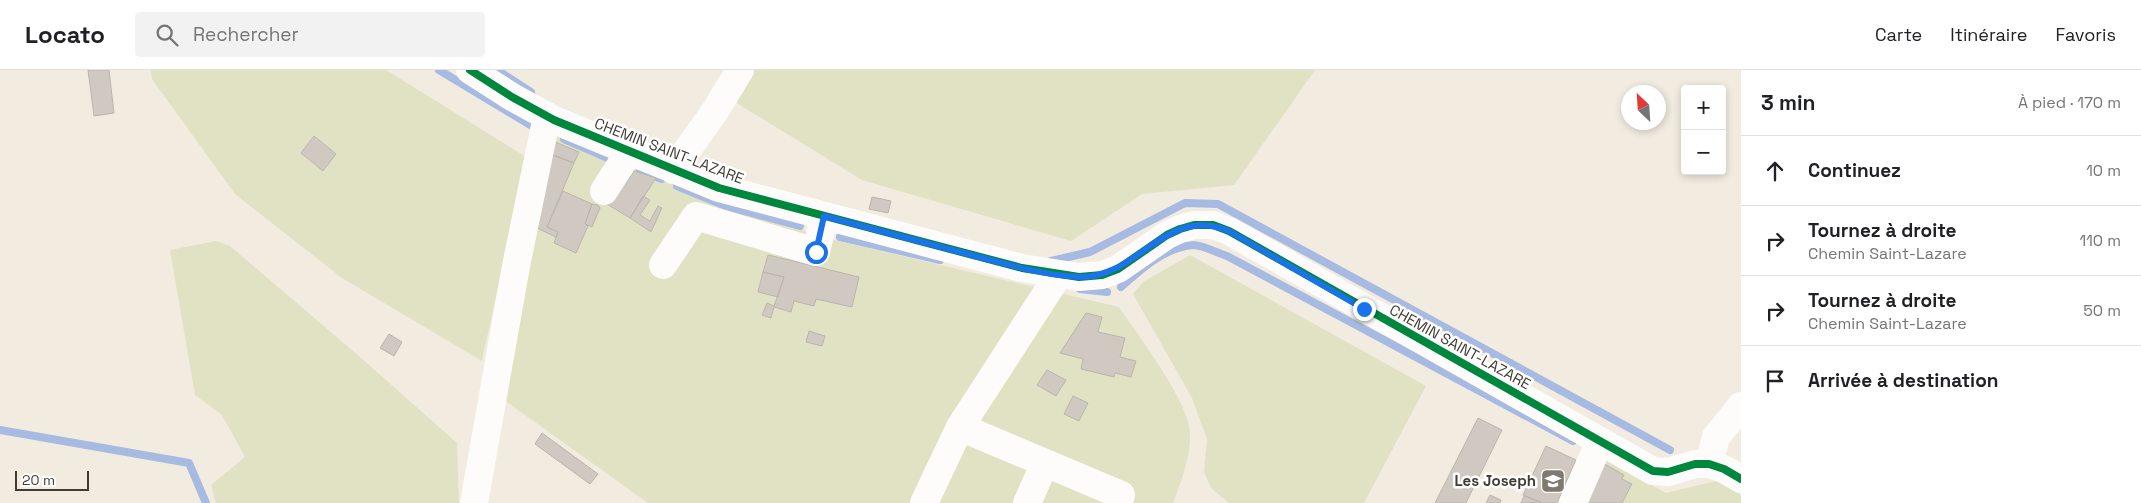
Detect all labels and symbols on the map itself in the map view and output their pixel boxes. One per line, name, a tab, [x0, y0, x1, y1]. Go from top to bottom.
north arrow	[1621, 85, 1666, 130]
street label: CHEMIN SAINT-LAZARE	[592, 113, 747, 188]
route start	[805, 241, 828, 264]
route end	[1353, 298, 1376, 321]
street label: CHEMIN SAINT-LAZARE	[1386, 300, 1534, 393]
scale bar	[15, 468, 89, 491]
school or university icon: Les Joseph	[1540, 468, 1566, 494]
place label: Les Joseph	[1454, 471, 1536, 490]

